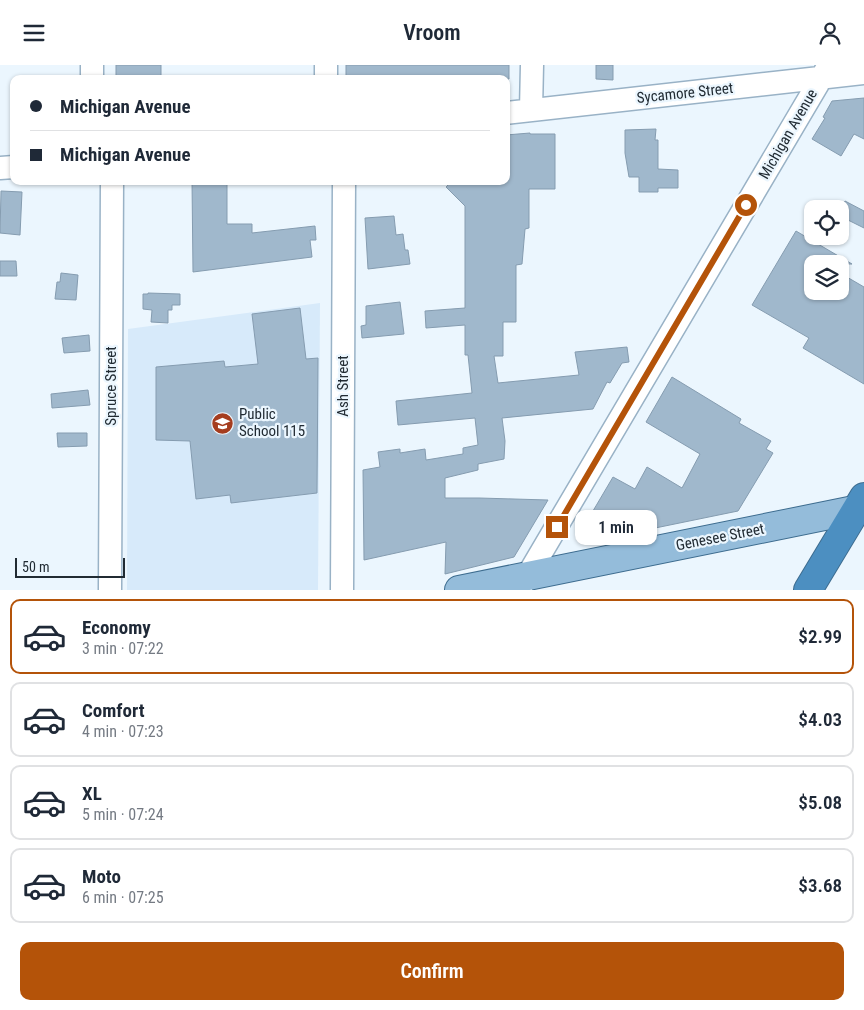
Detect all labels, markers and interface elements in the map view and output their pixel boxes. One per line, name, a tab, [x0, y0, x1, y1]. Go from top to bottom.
icon: menu	[20, 19, 48, 47]
icon: person	[816, 19, 844, 47]
text: Vroom	[403, 20, 461, 45]
street label: Sycamore Street	[636, 79, 734, 107]
street label: Michigan Avenue	[755, 86, 821, 182]
text: Michigan Avenue	[60, 95, 191, 118]
text: Michigan Avenue	[60, 143, 191, 166]
route start	[735, 194, 757, 216]
map controls	[804, 200, 849, 300]
button: locate	[804, 200, 849, 245]
button: layers	[804, 255, 849, 300]
street label: Spruce Street	[102, 346, 120, 426]
street label: Ash Street	[334, 355, 352, 417]
place label: Public School 115	[239, 405, 305, 440]
school or university icon: Public School 115	[211, 411, 235, 435]
callout: 1 min	[574, 509, 657, 545]
route end	[546, 516, 568, 538]
text: 1 min	[598, 518, 634, 537]
street label: Genesee Street	[674, 520, 766, 554]
scale bar	[15, 555, 125, 578]
text: 50 m	[22, 559, 50, 575]
icon: car	[22, 614, 67, 659]
text: Economy	[82, 616, 151, 639]
text: $2.99	[798, 625, 842, 648]
text: 3 min · 07:22	[82, 639, 164, 658]
icon: car	[22, 697, 67, 742]
text: Comfort	[82, 699, 145, 722]
text: $4.03	[798, 708, 842, 731]
text: 4 min · 07:23	[82, 722, 164, 741]
icon: car	[22, 780, 67, 825]
text: XL	[82, 782, 102, 805]
text: $5.08	[798, 791, 842, 814]
text: 5 min · 07:24	[82, 805, 164, 824]
icon: car	[22, 863, 67, 908]
text: Moto	[82, 865, 121, 888]
text: $3.68	[798, 874, 842, 897]
text: 6 min · 07:25	[82, 888, 164, 907]
button: Confirm	[20, 942, 844, 1000]

